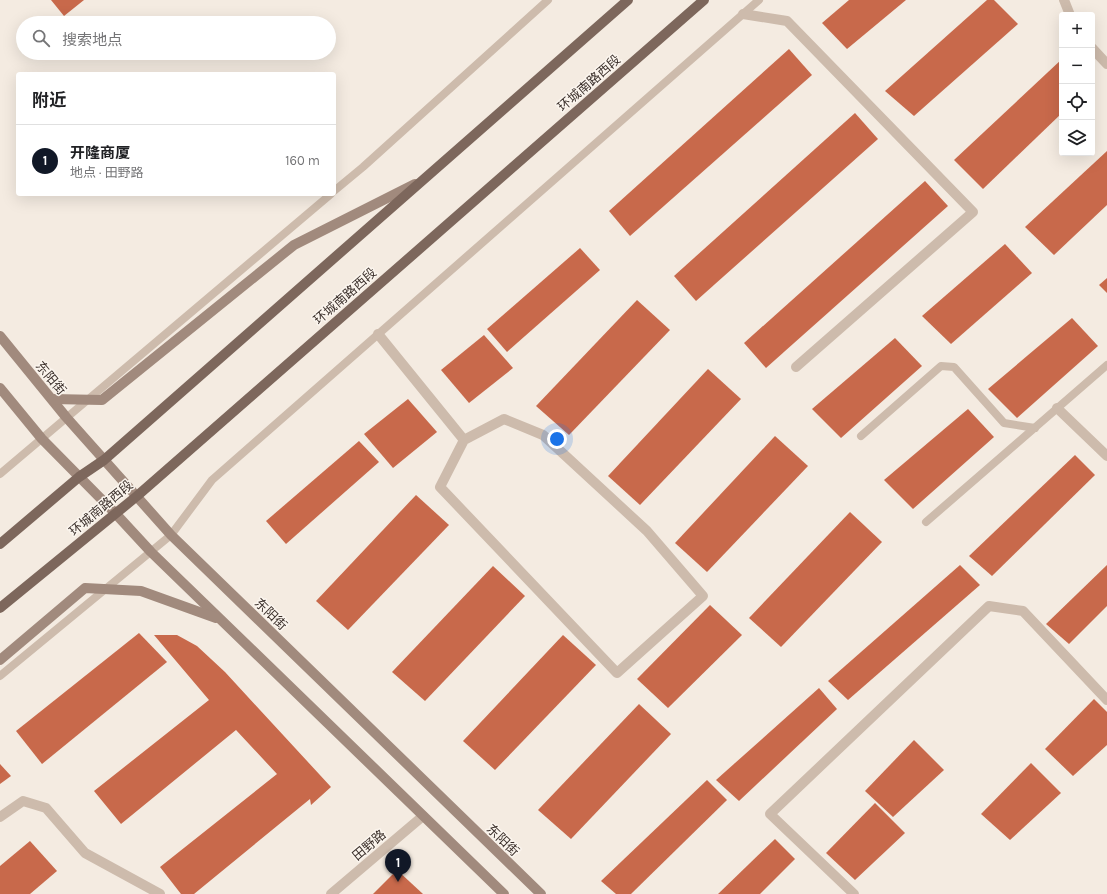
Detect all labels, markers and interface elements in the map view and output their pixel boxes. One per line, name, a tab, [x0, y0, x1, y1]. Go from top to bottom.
map controls	[1059, 12, 1095, 156]
button: +	[1059, 12, 1095, 48]
search box	[16, 16, 336, 60]
icon: search	[30, 27, 52, 49]
text: 搜索地点	[62, 31, 122, 49]
button: −	[1059, 48, 1095, 84]
street label: 环城南路西段	[555, 52, 623, 114]
button: locate	[1059, 84, 1095, 120]
text: 附近	[32, 90, 66, 110]
button: layers	[1059, 120, 1095, 156]
text: 开隆商厦	[70, 144, 130, 162]
text: 1	[43, 153, 47, 168]
text: 160 m	[285, 153, 320, 168]
text: 地点 · 田野路	[70, 165, 144, 180]
street label: 环城南路西段	[311, 265, 379, 327]
street label: 东阳街	[33, 358, 69, 398]
your location	[547, 429, 567, 449]
street label: 环城南路西段	[66, 477, 136, 539]
street label: 东阳街	[252, 595, 290, 633]
street label: 东阳街	[484, 821, 522, 859]
street label: 田野路	[349, 827, 389, 863]
pin: 1	[385, 849, 411, 882]

